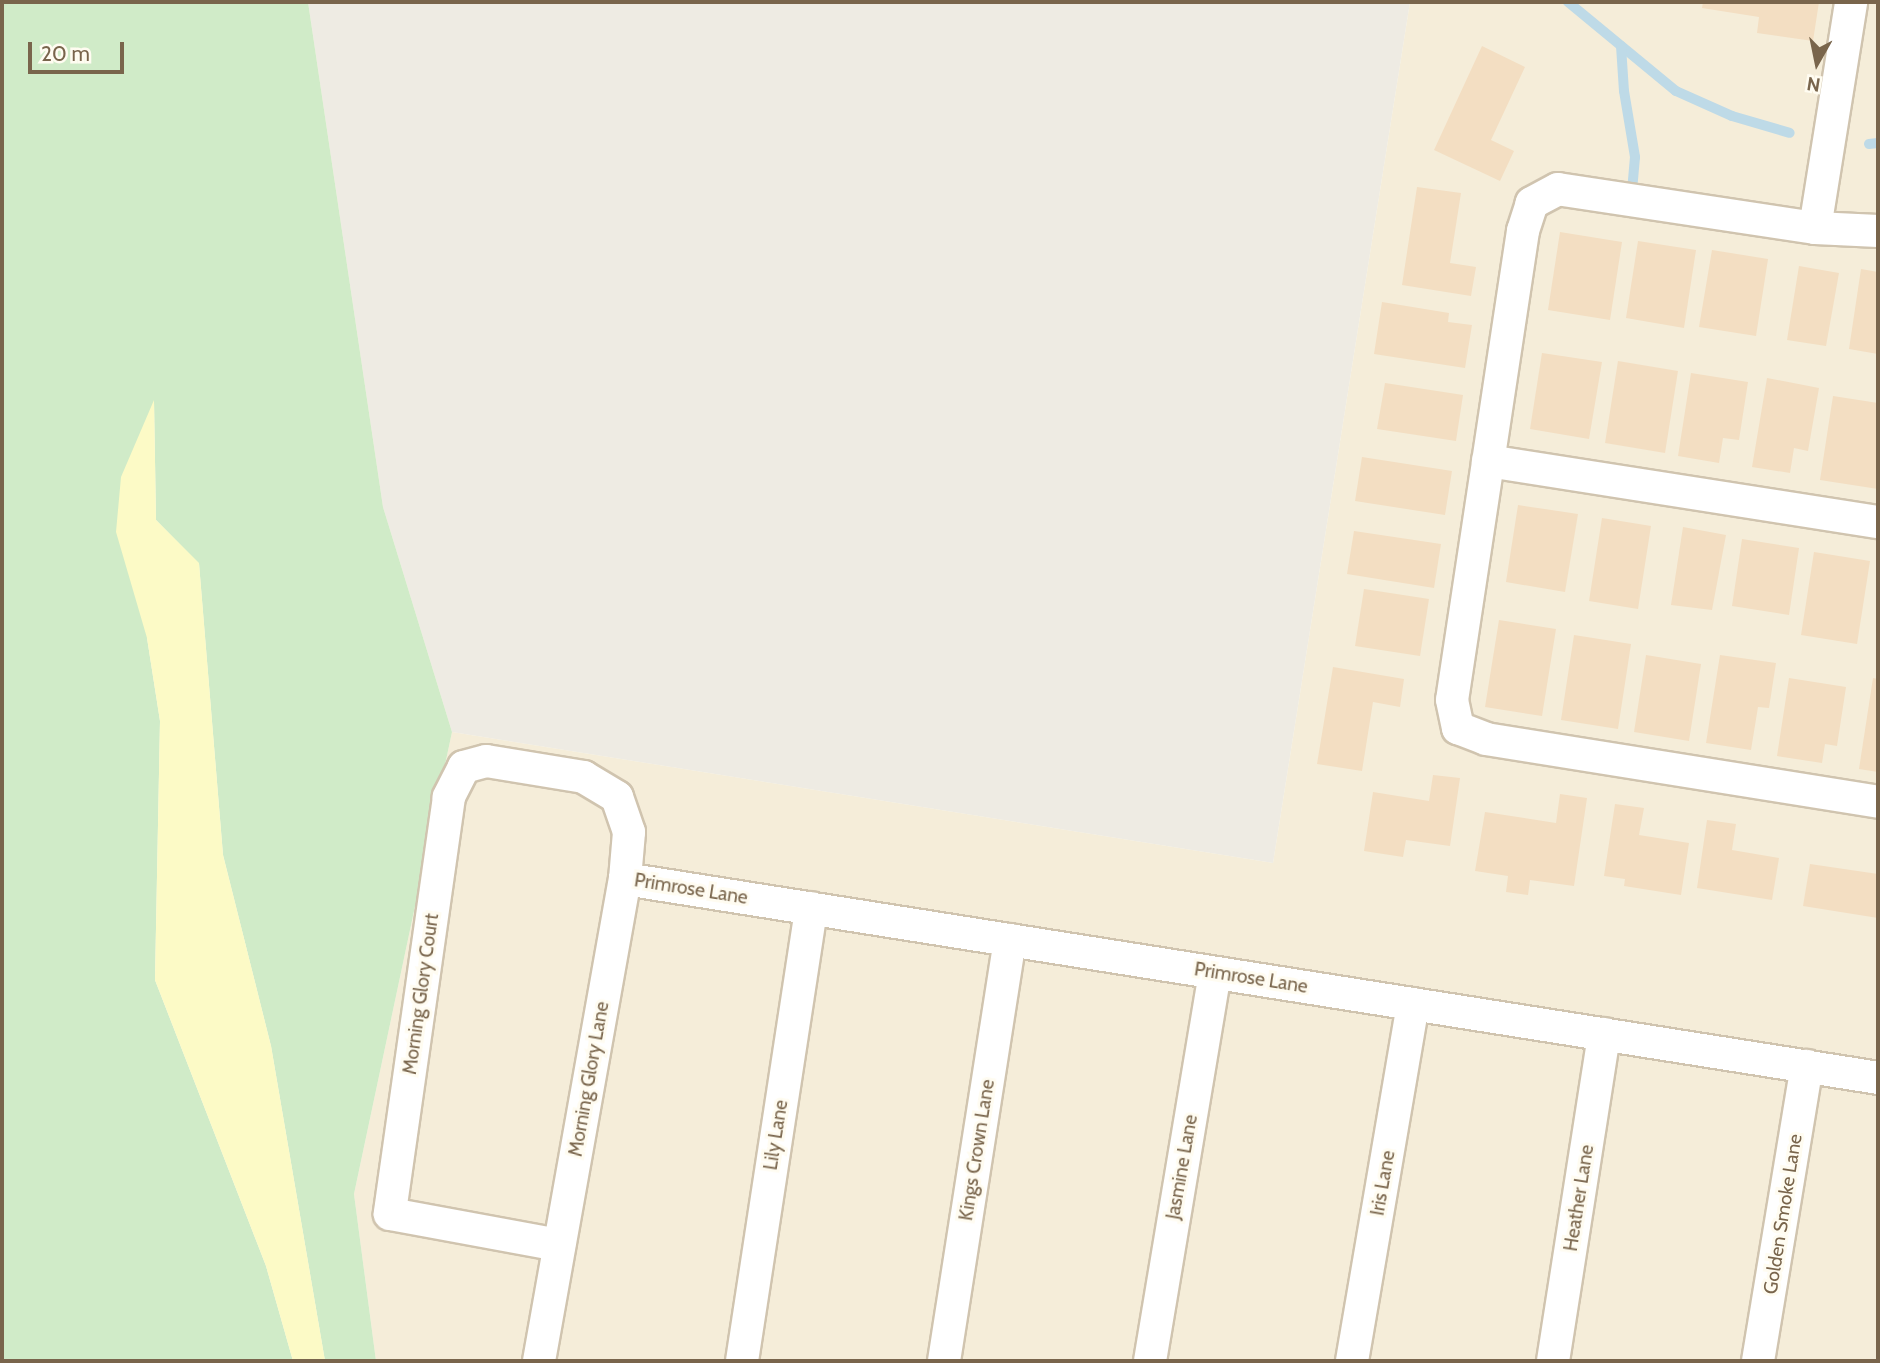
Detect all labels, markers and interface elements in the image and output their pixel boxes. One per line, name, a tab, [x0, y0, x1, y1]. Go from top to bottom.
scale bar	[32, 28, 128, 72]
north arrow	[1782, 28, 1852, 98]
text: 20 m	[41, 41, 90, 66]
text: N	[1805, 72, 1822, 97]
street label: Primrose Lane	[633, 869, 749, 909]
street label: Morning Glory Court	[398, 912, 444, 1076]
street label: Primrose Lane	[1193, 958, 1309, 998]
street label: Morning Glory Lane	[564, 1000, 614, 1158]
street label: Kings Crown Lane	[955, 1078, 999, 1222]
street label: Lily Lane	[759, 1098, 793, 1172]
street label: Jasmine Lane	[1162, 1113, 1202, 1221]
street label: Golden Smoke Lane	[1759, 1132, 1807, 1296]
street label: Heather Lane	[1559, 1143, 1599, 1253]
street label: Iris Lane	[1366, 1149, 1400, 1217]

